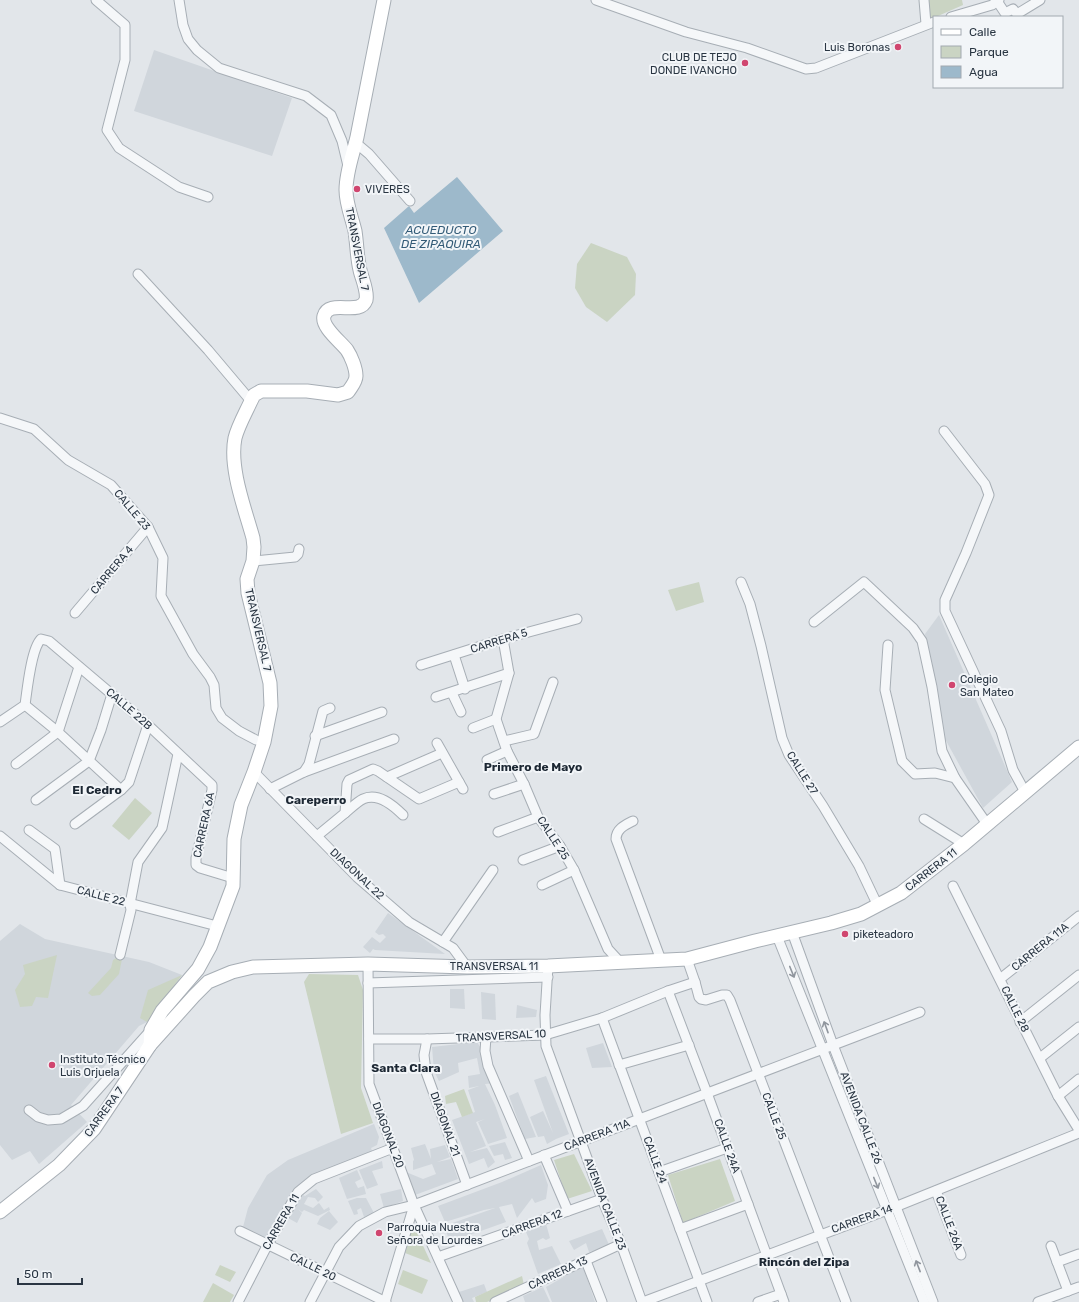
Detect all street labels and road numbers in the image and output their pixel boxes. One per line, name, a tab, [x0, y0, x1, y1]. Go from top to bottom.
street label: TRANSVERSAL 7	[343, 206, 372, 292]
street label: CALLE 23	[111, 487, 153, 533]
street label: CARRERA 4	[88, 543, 136, 597]
street label: TRANSVERSAL 7	[242, 587, 274, 673]
street label: CARRERA 5	[469, 626, 530, 656]
street label: CALLE 22B	[103, 686, 155, 732]
street label: CALLE 27	[784, 749, 821, 797]
street label: CARRERA 6A	[191, 790, 217, 859]
street label: CALLE 25	[534, 814, 572, 863]
street label: DIAGONAL 22	[327, 846, 387, 902]
street label: CARRERA 11	[903, 846, 959, 894]
street label: CALLE 22	[76, 883, 126, 909]
street label: CARRERA 11A	[1009, 920, 1072, 974]
street label: TRANSVERSAL 11	[450, 960, 538, 973]
street label: CALLE 28	[998, 984, 1032, 1034]
street label: TRANSVERSAL 10	[455, 1027, 547, 1045]
street label: AVENIDA CALLE 26	[837, 1070, 885, 1166]
street label: CARRERA 7	[82, 1084, 127, 1139]
street label: DIAGONAL 21	[427, 1090, 463, 1158]
street label: CALLE 25	[759, 1091, 789, 1142]
street label: DIAGONAL 20	[369, 1100, 407, 1170]
street label: CARRERA 11A	[562, 1116, 632, 1154]
street label: CALLE 24A	[711, 1117, 743, 1176]
street label: CALLE 24	[640, 1134, 670, 1186]
street label: AVENIDA CALLE 23	[581, 1156, 629, 1252]
street label: CARRERA 11	[260, 1192, 302, 1252]
street label: CALLE 26A	[933, 1194, 965, 1252]
street label: CARRERA 14	[830, 1202, 895, 1236]
street label: CARRERA 12	[500, 1207, 564, 1241]
street label: CALLE 20	[288, 1250, 338, 1284]
street label: CARRERA 13	[526, 1253, 590, 1292]

